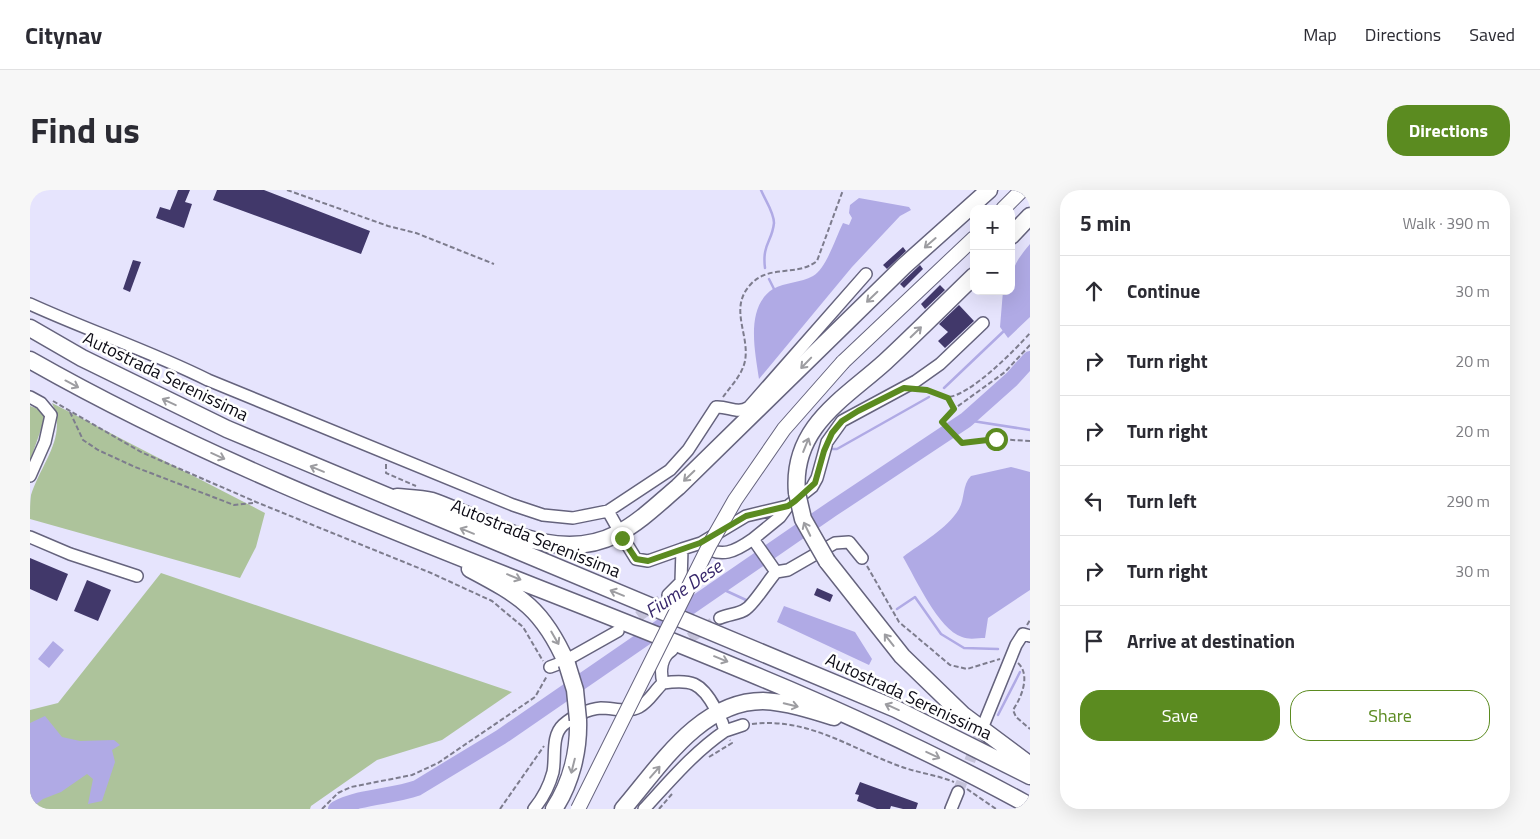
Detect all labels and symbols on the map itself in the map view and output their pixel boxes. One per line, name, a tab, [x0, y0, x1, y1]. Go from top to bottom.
one-way arrow	[924, 237, 937, 249]
one-way arrow	[866, 291, 879, 303]
street label: Autostrada Serenissima	[79, 324, 253, 428]
one-way arrow	[909, 326, 922, 338]
one-way arrow	[800, 356, 812, 369]
one-way arrow	[65, 379, 80, 389]
one-way arrow	[162, 397, 177, 407]
route start	[985, 428, 1008, 451]
one-way arrow	[802, 438, 811, 453]
one-way arrow	[210, 451, 225, 461]
one-way arrow	[310, 463, 325, 473]
one-way arrow	[683, 470, 695, 482]
street label: Autostrada Serenissima	[447, 492, 625, 584]
one-way arrow	[802, 522, 811, 537]
one-way arrow	[460, 526, 475, 535]
route end	[611, 527, 634, 550]
water label: Fiume Dese	[639, 551, 728, 624]
one-way arrow	[506, 573, 521, 582]
one-way arrow	[610, 588, 625, 598]
one-way arrow	[550, 630, 560, 645]
one-way arrow	[884, 634, 895, 647]
street label: Autostrada Serenissima	[821, 646, 997, 746]
one-way arrow	[713, 655, 728, 665]
one-way arrow	[783, 701, 799, 711]
one-way arrow	[885, 702, 900, 712]
one-way arrow	[925, 751, 940, 761]
one-way arrow	[567, 758, 577, 774]
one-way arrow	[649, 765, 661, 778]

